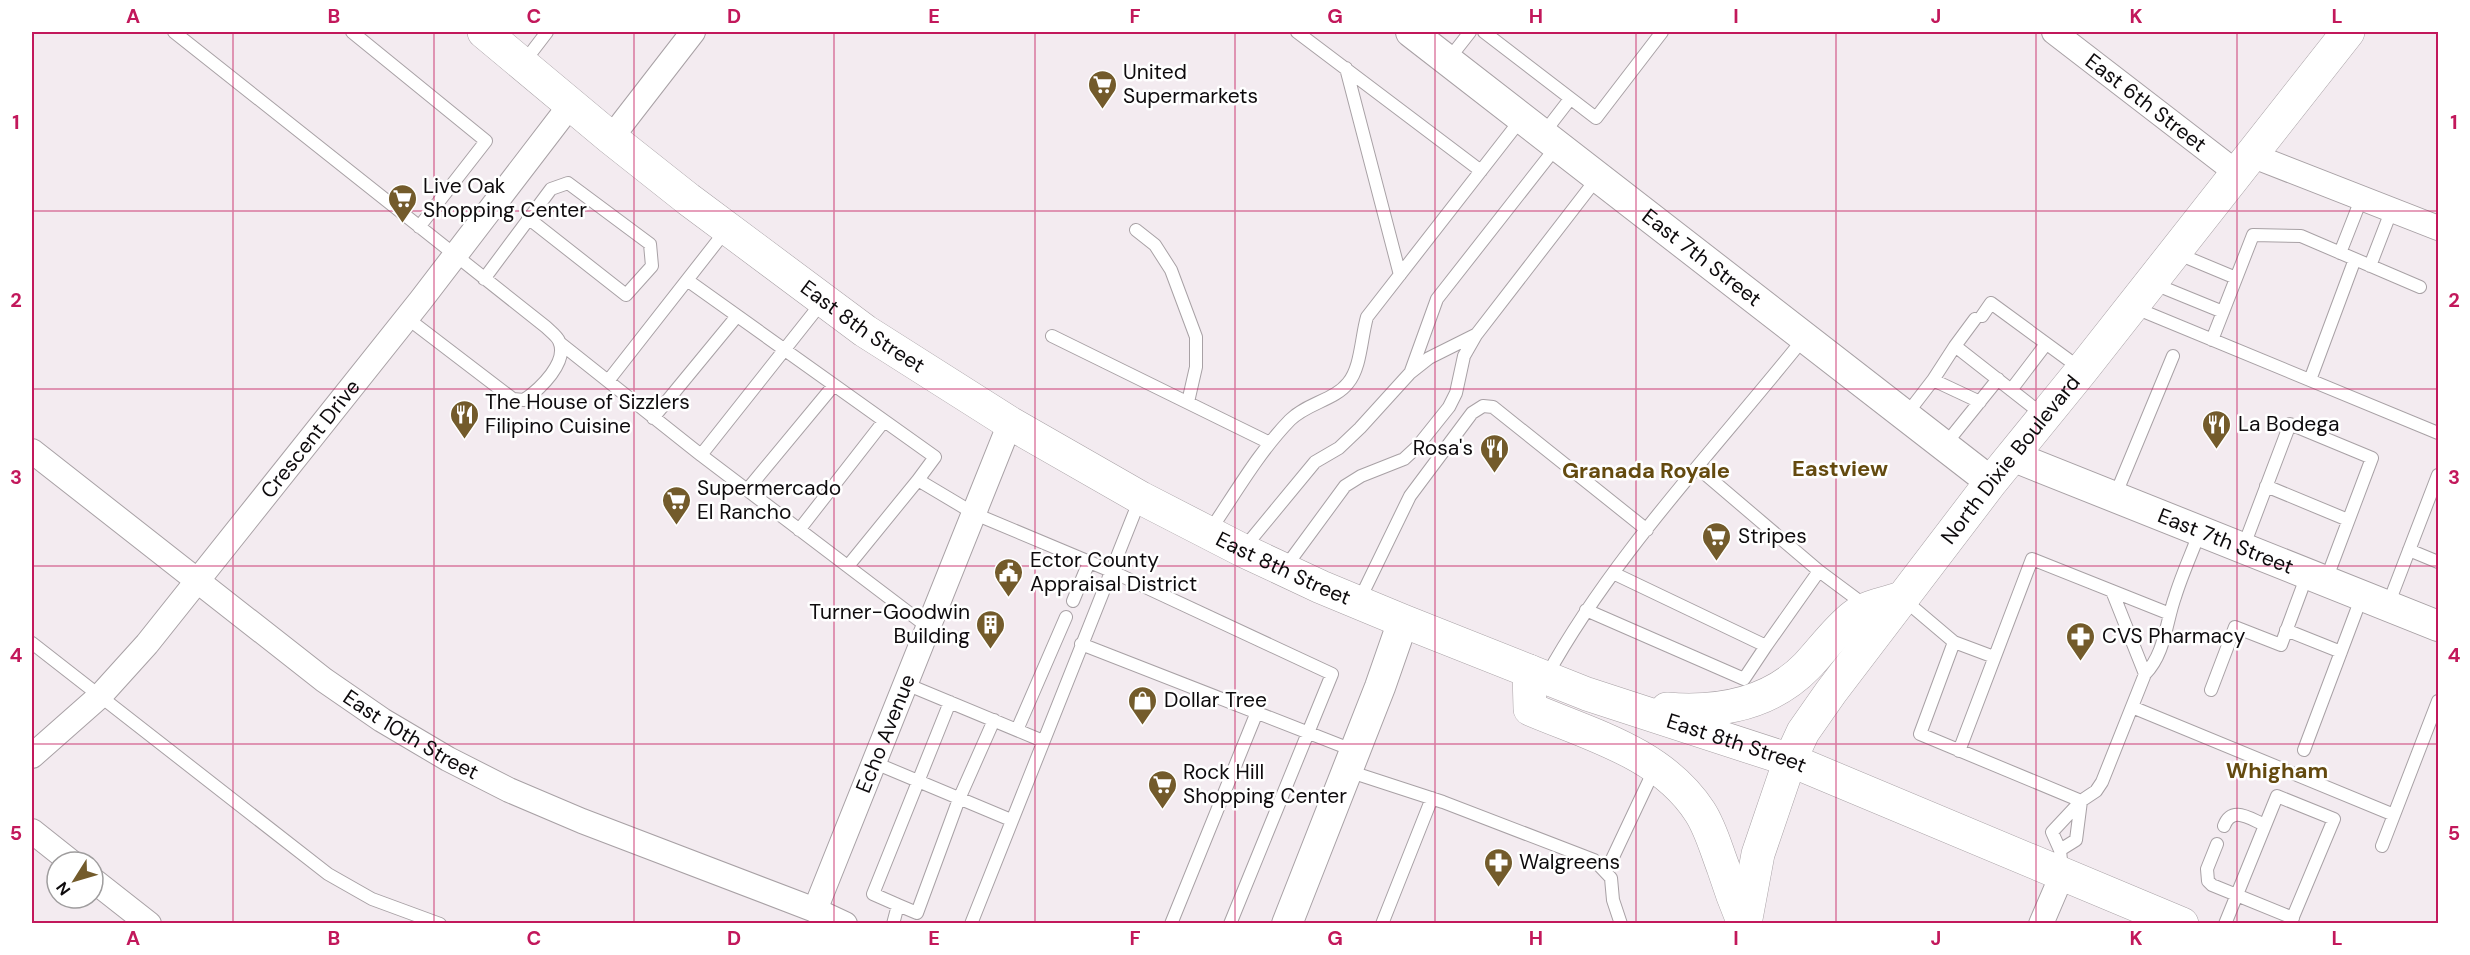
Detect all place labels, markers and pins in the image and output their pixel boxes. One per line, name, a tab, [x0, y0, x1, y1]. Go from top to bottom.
place label: United Supermarkets	[1123, 58, 1258, 110]
supermarket icon: United Supermarkets	[1086, 68, 1118, 110]
place label: Live Oak Shopping Center	[423, 172, 587, 224]
supermarket icon: Live Oak Shopping Center	[386, 182, 418, 224]
place label: The House of Sizzlers Filipino Cuisine	[485, 388, 690, 440]
restaurant icon: The House of Sizzlers Filipino Cuisine	[448, 398, 480, 440]
restaurant icon: La Bodega	[2201, 408, 2233, 450]
place label: La Bodega	[2238, 410, 2339, 438]
restaurant icon: Rosa's	[1478, 432, 1510, 474]
place label: Rosa's	[1413, 434, 1473, 462]
place label: Supermercado El Rancho	[697, 474, 841, 526]
supermarket icon: Supermercado El Rancho	[660, 484, 692, 526]
supermarket icon: Stripes	[1701, 520, 1733, 562]
place label: Stripes	[1738, 522, 1807, 550]
place label: Ector County Appraisal District	[1030, 546, 1197, 598]
public building icon: Ector County Appraisal District	[993, 556, 1025, 598]
place label: Turner-Goodwin Building	[809, 598, 970, 650]
building icon: Turner-Goodwin Building	[975, 608, 1007, 650]
pharmacy icon: CVS Pharmacy	[2065, 620, 2097, 662]
place label: CVS Pharmacy	[2102, 622, 2246, 650]
shop icon: Dollar Tree	[1127, 684, 1159, 726]
place label: Dollar Tree	[1164, 686, 1267, 714]
place label: Rock Hill Shopping Center	[1183, 758, 1347, 810]
supermarket icon: Rock Hill Shopping Center	[1146, 768, 1178, 810]
pharmacy icon: Walgreens	[1482, 846, 1514, 888]
place label: Walgreens	[1519, 848, 1620, 876]

